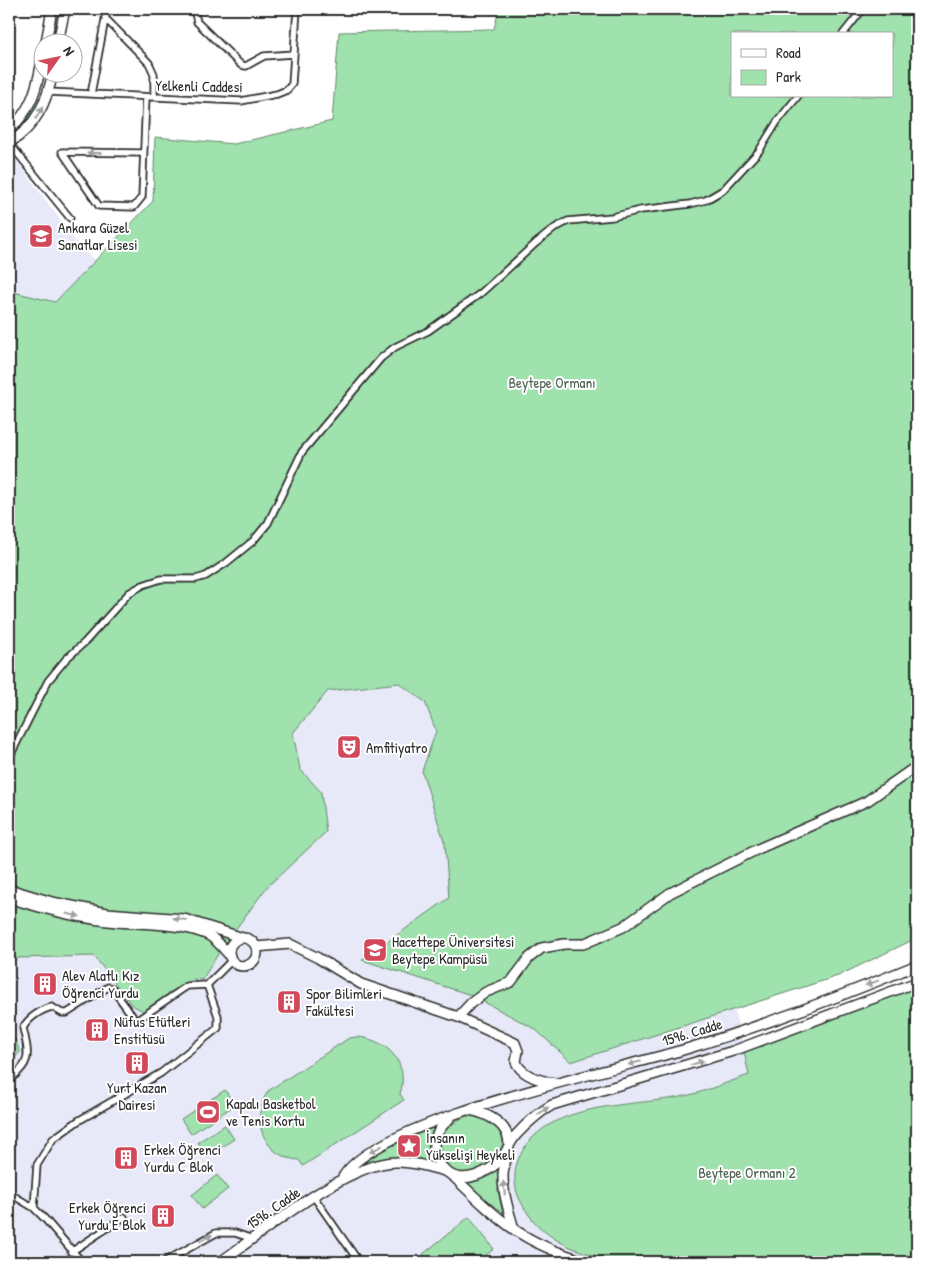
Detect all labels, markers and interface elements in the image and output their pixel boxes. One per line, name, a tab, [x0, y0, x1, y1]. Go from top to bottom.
north arrow	[32, 32, 82, 82]
legend	[731, 32, 894, 98]
text: N	[59, 42, 80, 59]
text: Road	[776, 42, 801, 63]
text: Park	[776, 66, 801, 87]
street label: Yelkenli Caddesi	[155, 75, 243, 97]
one-way arrow	[34, 106, 43, 120]
one-way arrow	[86, 149, 102, 157]
place label: Ankara Güzel Sanatlar Lisesi	[58, 217, 138, 255]
school or university icon: Ankara Güzel Sanatlar Lisesi	[28, 223, 54, 249]
park label: Beytepe Ormanı	[508, 372, 596, 393]
theatre icon: Amfitiyatro	[336, 734, 362, 760]
place label: Amfitiyatro	[366, 737, 427, 758]
one-way arrow	[65, 911, 81, 919]
one-way arrow	[172, 915, 188, 923]
place label: Hacettepe Üniversitesi Beytepe Kampüsü	[392, 931, 514, 969]
school or university icon: Hacettepe Üniversitesi Beytepe Kampüsü	[362, 937, 388, 963]
place label: Alev Alatlı Kız Öğrenci Yurdu	[62, 965, 140, 1003]
building icon: Alev Alatlı Kız Öğrenci Yurdu	[32, 971, 58, 997]
one-way arrow	[864, 979, 879, 987]
place label: Spor Bilimleri Fakültesi	[305, 983, 382, 1021]
building icon: Spor Bilimleri Fakültesi	[276, 989, 302, 1015]
place label: Nüfus Etütleri Enstitüsü	[114, 1011, 191, 1049]
street label: 1596. Cadde	[659, 1013, 725, 1051]
building icon: Nüfus Etütleri Enstitüsü	[84, 1017, 110, 1043]
building icon: Yurt Kazan Dairesi	[124, 1050, 150, 1076]
one-way arrow	[690, 1058, 705, 1066]
one-way arrow	[628, 1059, 643, 1067]
place label: Yurt Kazan Dairesi	[107, 1077, 167, 1115]
place label: Kapalı Basketbol ve Tenis Kortu	[226, 1093, 316, 1131]
sports icon: Kapalı Basketbol ve Tenis Kortu	[195, 1099, 221, 1125]
one-way arrow	[536, 1106, 550, 1116]
place label: İnsanın Yükselişi Heykeli	[426, 1127, 515, 1165]
place icon: İnsanın Yükselişi Heykeli	[396, 1133, 422, 1159]
place label: Erkek Öğrenci Yurdu C Blok	[144, 1139, 221, 1177]
one-way arrow	[370, 1144, 383, 1153]
building icon: Erkek Öğrenci Yurdu C Blok	[113, 1145, 139, 1171]
park label: Beytepe Ormanı 2	[698, 1162, 796, 1183]
one-way arrow	[500, 1179, 508, 1195]
street label: 1596. Cadde	[242, 1182, 304, 1234]
place label: Erkek Öğrenci Yurdu E Blok	[69, 1197, 146, 1235]
building icon: Erkek Öğrenci Yurdu E Blok	[150, 1203, 176, 1229]
one-way arrow	[199, 1234, 214, 1242]

